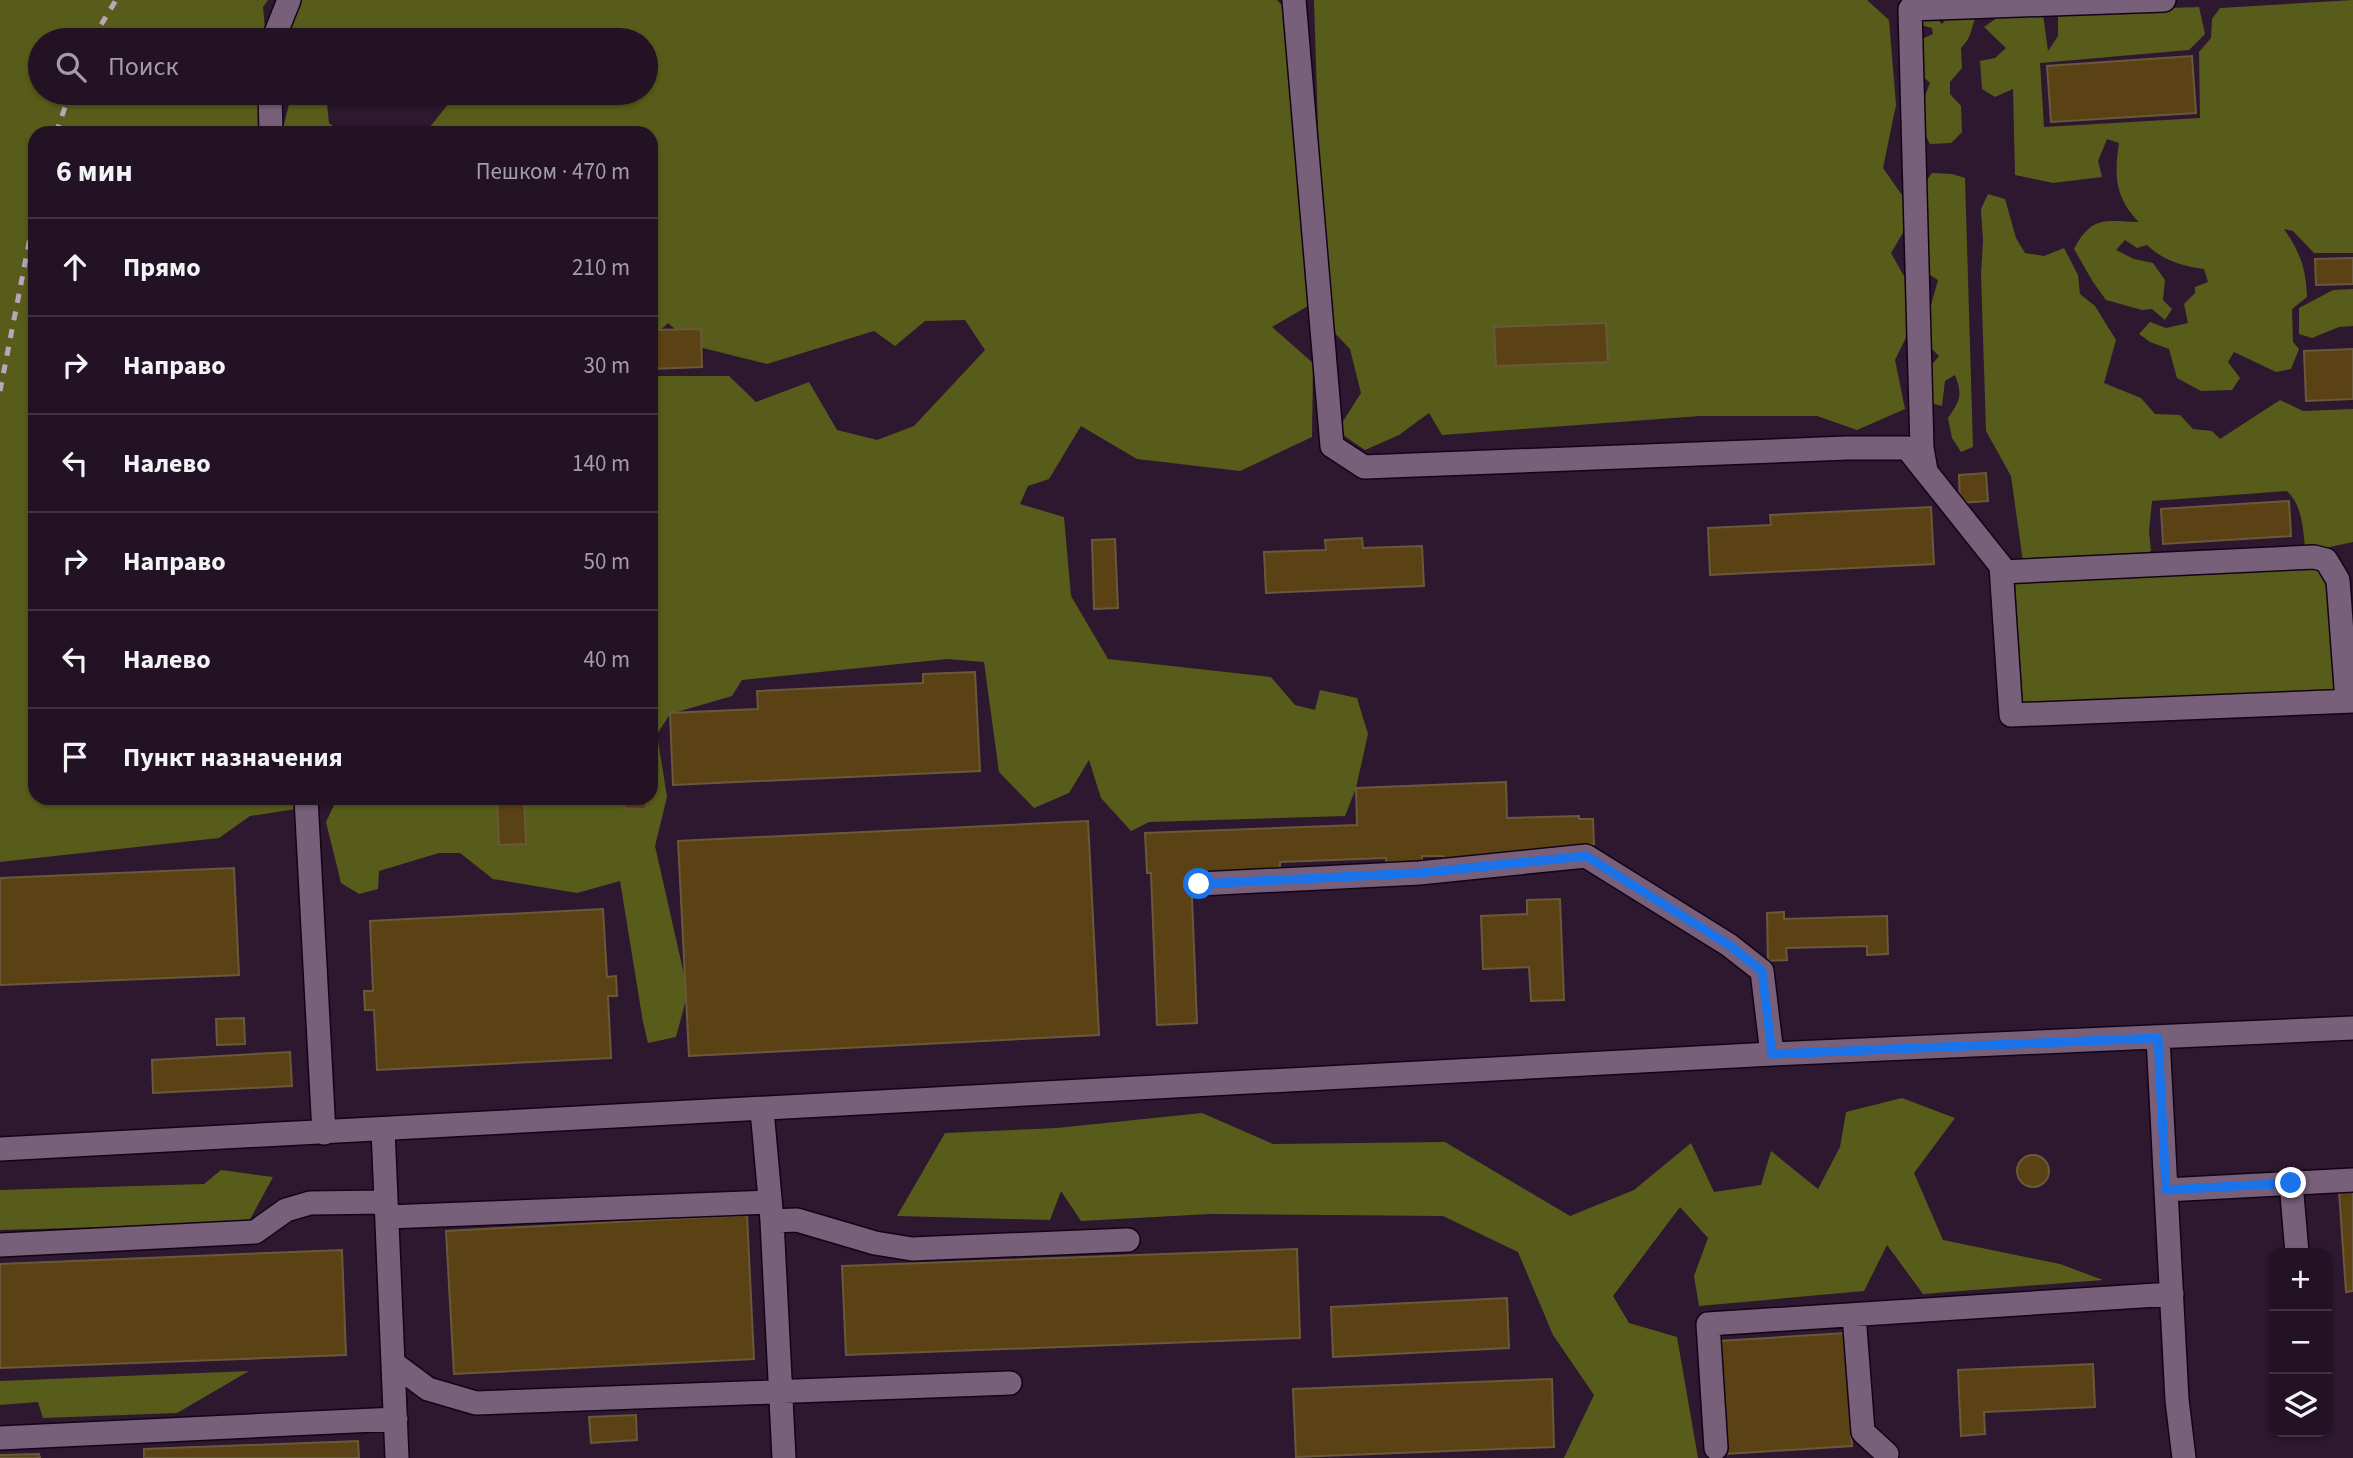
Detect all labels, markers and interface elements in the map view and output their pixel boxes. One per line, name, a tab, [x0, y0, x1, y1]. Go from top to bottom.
search box	[28, 28, 658, 105]
icon: search	[52, 48, 90, 86]
text: Поиск	[108, 48, 178, 85]
text: 6 мин	[56, 150, 133, 193]
text: Пешком · 470 m	[476, 155, 630, 188]
icon: ahead	[56, 248, 94, 286]
text: Прямо	[123, 249, 201, 286]
text: 210 m	[572, 251, 630, 284]
icon: right	[56, 346, 94, 384]
text: Направо	[123, 347, 226, 384]
text: 30 m	[583, 349, 630, 382]
icon: left	[56, 444, 94, 482]
text: Налево	[123, 445, 211, 482]
text: 140 m	[572, 447, 630, 480]
icon: right	[56, 542, 94, 580]
text: Направо	[123, 543, 226, 580]
text: 50 m	[583, 545, 630, 578]
icon: left	[56, 640, 94, 678]
text: Налево	[123, 641, 211, 678]
text: 40 m	[583, 643, 630, 676]
icon: arrive	[56, 738, 94, 776]
text: Пункт назначения	[123, 739, 343, 776]
route start	[1183, 868, 1214, 899]
route end	[2275, 1167, 2306, 1198]
map controls	[2269, 1248, 2332, 1437]
button: +	[2269, 1248, 2332, 1311]
button: −	[2269, 1311, 2332, 1374]
button: layers	[2269, 1374, 2332, 1437]

